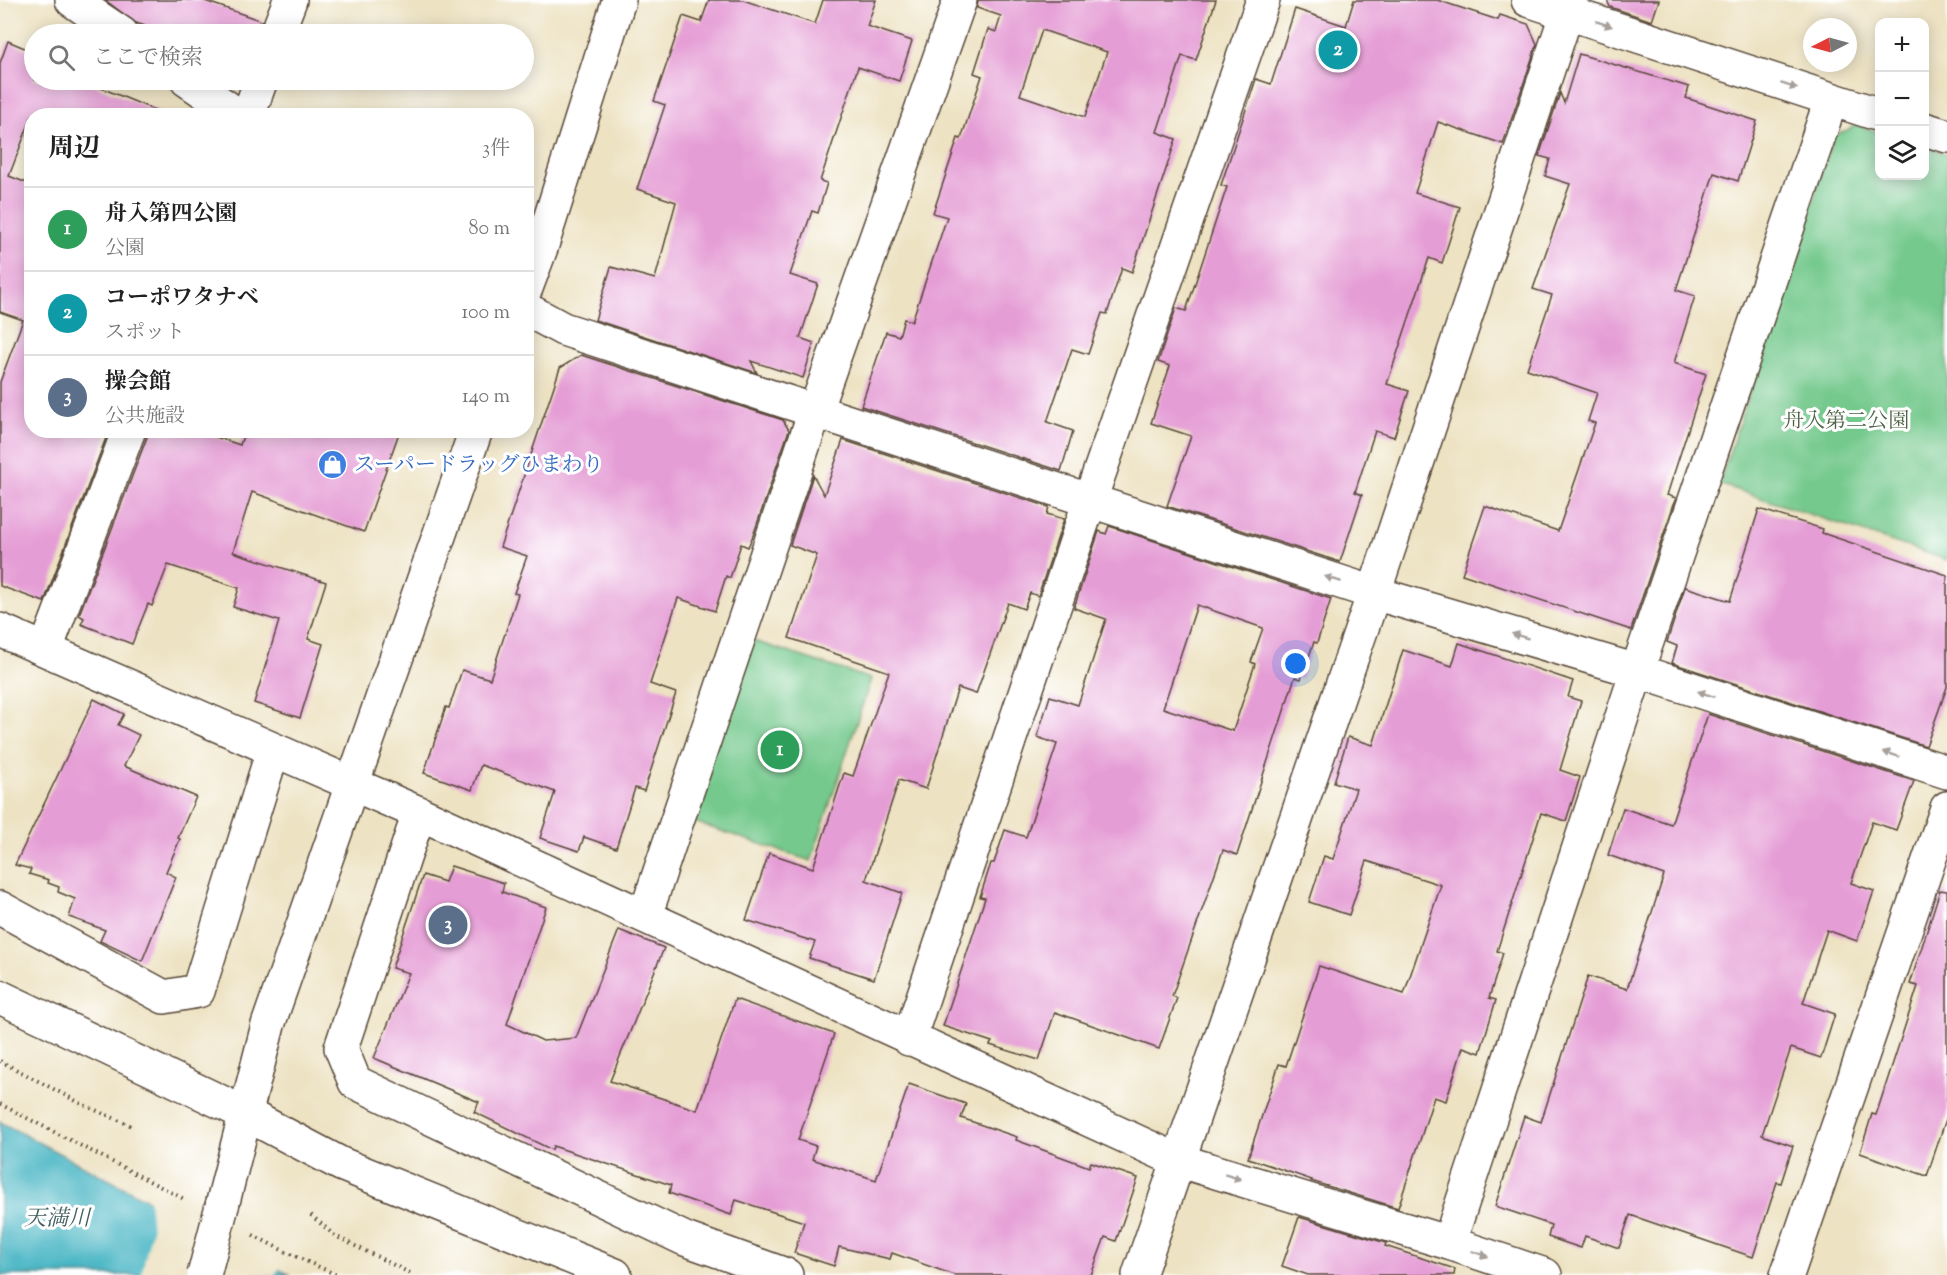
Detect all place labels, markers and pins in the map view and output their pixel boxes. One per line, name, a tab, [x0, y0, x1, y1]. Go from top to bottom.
pin: 2	[1318, 28, 1358, 72]
shop icon: スーパードラッグひまわり	[317, 448, 349, 480]
place label: スーパードラッグひまわり	[354, 451, 603, 481]
pin: 1	[760, 728, 800, 772]
pin: 3	[428, 902, 468, 948]

